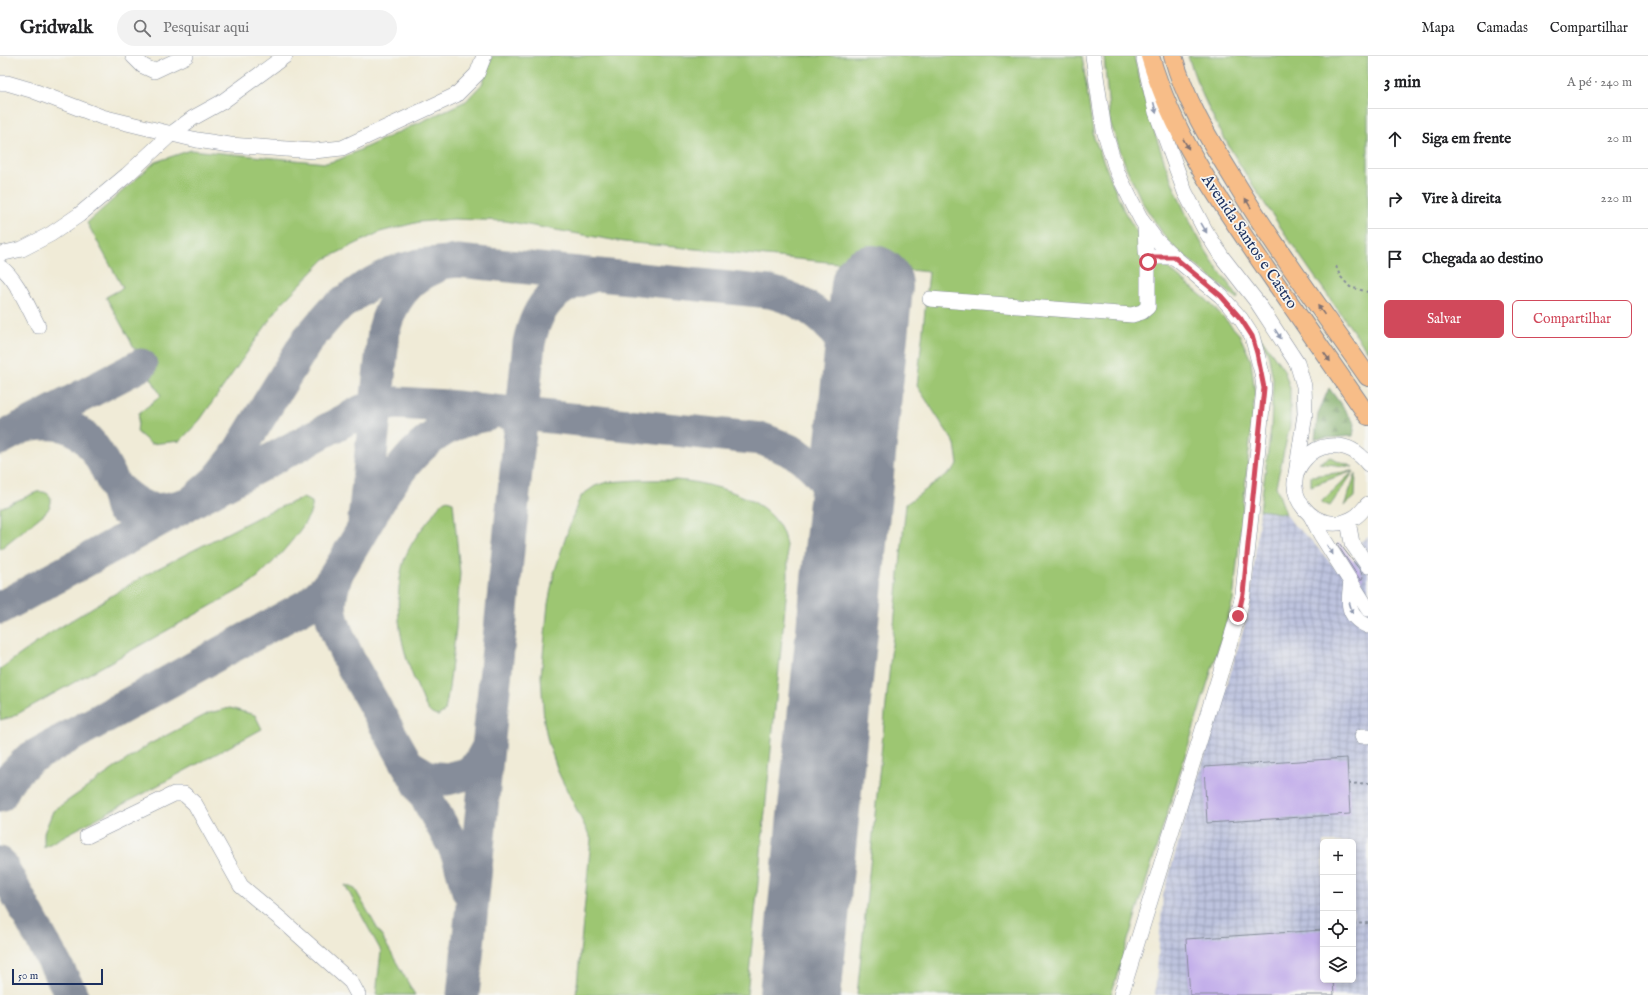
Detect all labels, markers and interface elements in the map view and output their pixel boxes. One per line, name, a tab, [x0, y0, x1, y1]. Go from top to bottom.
search box	[117, 10, 397, 46]
text: Gridwalk	[20, 16, 93, 40]
icon: search	[131, 17, 153, 39]
text: Pesquisar aqui	[163, 18, 249, 37]
text: Mapa	[1422, 19, 1454, 37]
text: Camadas	[1476, 19, 1528, 37]
text: Compartilhar	[1550, 19, 1628, 37]
text: 3 min	[1384, 72, 1421, 93]
text: A pé · 240 m	[1567, 74, 1632, 91]
one-way arrow	[1152, 102, 1158, 114]
icon: ahead	[1384, 128, 1406, 150]
text: Siga em frente	[1422, 129, 1511, 148]
text: 20 m	[1607, 130, 1632, 147]
one-way arrow	[1183, 138, 1189, 149]
street label: Avenida Santos e Castro	[1196, 170, 1302, 313]
icon: right	[1384, 188, 1406, 210]
text: Vire à direita	[1422, 189, 1501, 208]
text: 220 m	[1601, 190, 1632, 207]
one-way arrow	[1244, 197, 1251, 209]
one-way arrow	[1200, 222, 1207, 234]
icon: arrive	[1384, 248, 1406, 270]
text: Chegada ao destino	[1422, 249, 1543, 268]
route start	[1139, 253, 1157, 271]
button: Salvar	[1384, 300, 1504, 338]
button: Compartilhar	[1512, 300, 1632, 338]
one-way arrow	[1317, 305, 1325, 316]
one-way arrow	[1274, 329, 1282, 340]
one-way arrow	[1323, 352, 1331, 362]
one-way arrow	[1326, 545, 1334, 555]
one-way arrow	[1348, 602, 1354, 614]
route end	[1229, 607, 1247, 625]
map controls	[1320, 839, 1356, 983]
button: +	[1320, 839, 1356, 875]
button: −	[1320, 875, 1356, 911]
button: locate	[1320, 911, 1356, 947]
button: layers	[1320, 947, 1356, 983]
scale bar	[12, 967, 103, 986]
text: 50 m	[18, 969, 38, 983]

